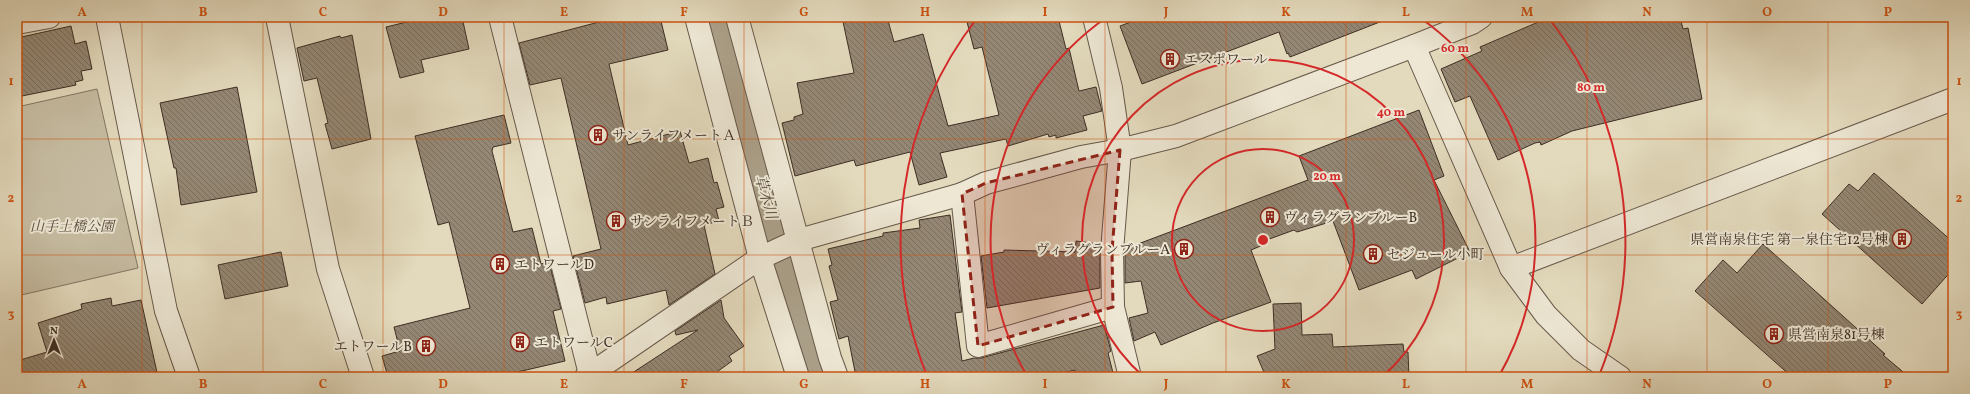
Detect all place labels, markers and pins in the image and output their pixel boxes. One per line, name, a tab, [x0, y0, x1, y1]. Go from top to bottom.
building icon: エスポワール	[1159, 48, 1181, 70]
place label: エスポワール	[1184, 51, 1268, 70]
building icon: サンライフメートＡ	[587, 124, 609, 146]
place label: サンライフメートＡ	[612, 127, 736, 146]
building icon: ヴィラグランブルーB	[1259, 206, 1281, 228]
place label: ヴィラグランブルーB	[1284, 209, 1417, 228]
building icon: サンライフメートＢ	[605, 210, 627, 232]
place label: サンライフメートＢ	[630, 213, 754, 232]
building icon: 県営南泉住宅 第一泉住宅12号棟	[1891, 228, 1913, 250]
place label: 県営南泉住宅 第一泉住宅12号棟	[1690, 231, 1888, 250]
centre of rings	[1256, 233, 1270, 247]
building icon: ヴィラグランブルーA	[1173, 238, 1195, 260]
place label: ヴィラグランブルーA	[1036, 241, 1170, 260]
building icon: セジュール小町	[1362, 243, 1384, 265]
place label: セジュール小町	[1387, 246, 1484, 265]
building icon: エトワールD	[489, 253, 511, 275]
place label: エトワールD	[514, 256, 594, 275]
building icon: 県営南泉81号棟	[1763, 323, 1785, 345]
place label: 県営南泉81号棟	[1788, 326, 1885, 345]
building icon: エトワールC	[509, 331, 531, 353]
place label: エトワールC	[534, 334, 613, 353]
building icon: エトワールB	[415, 335, 437, 357]
place label: エトワールB	[334, 338, 412, 357]

